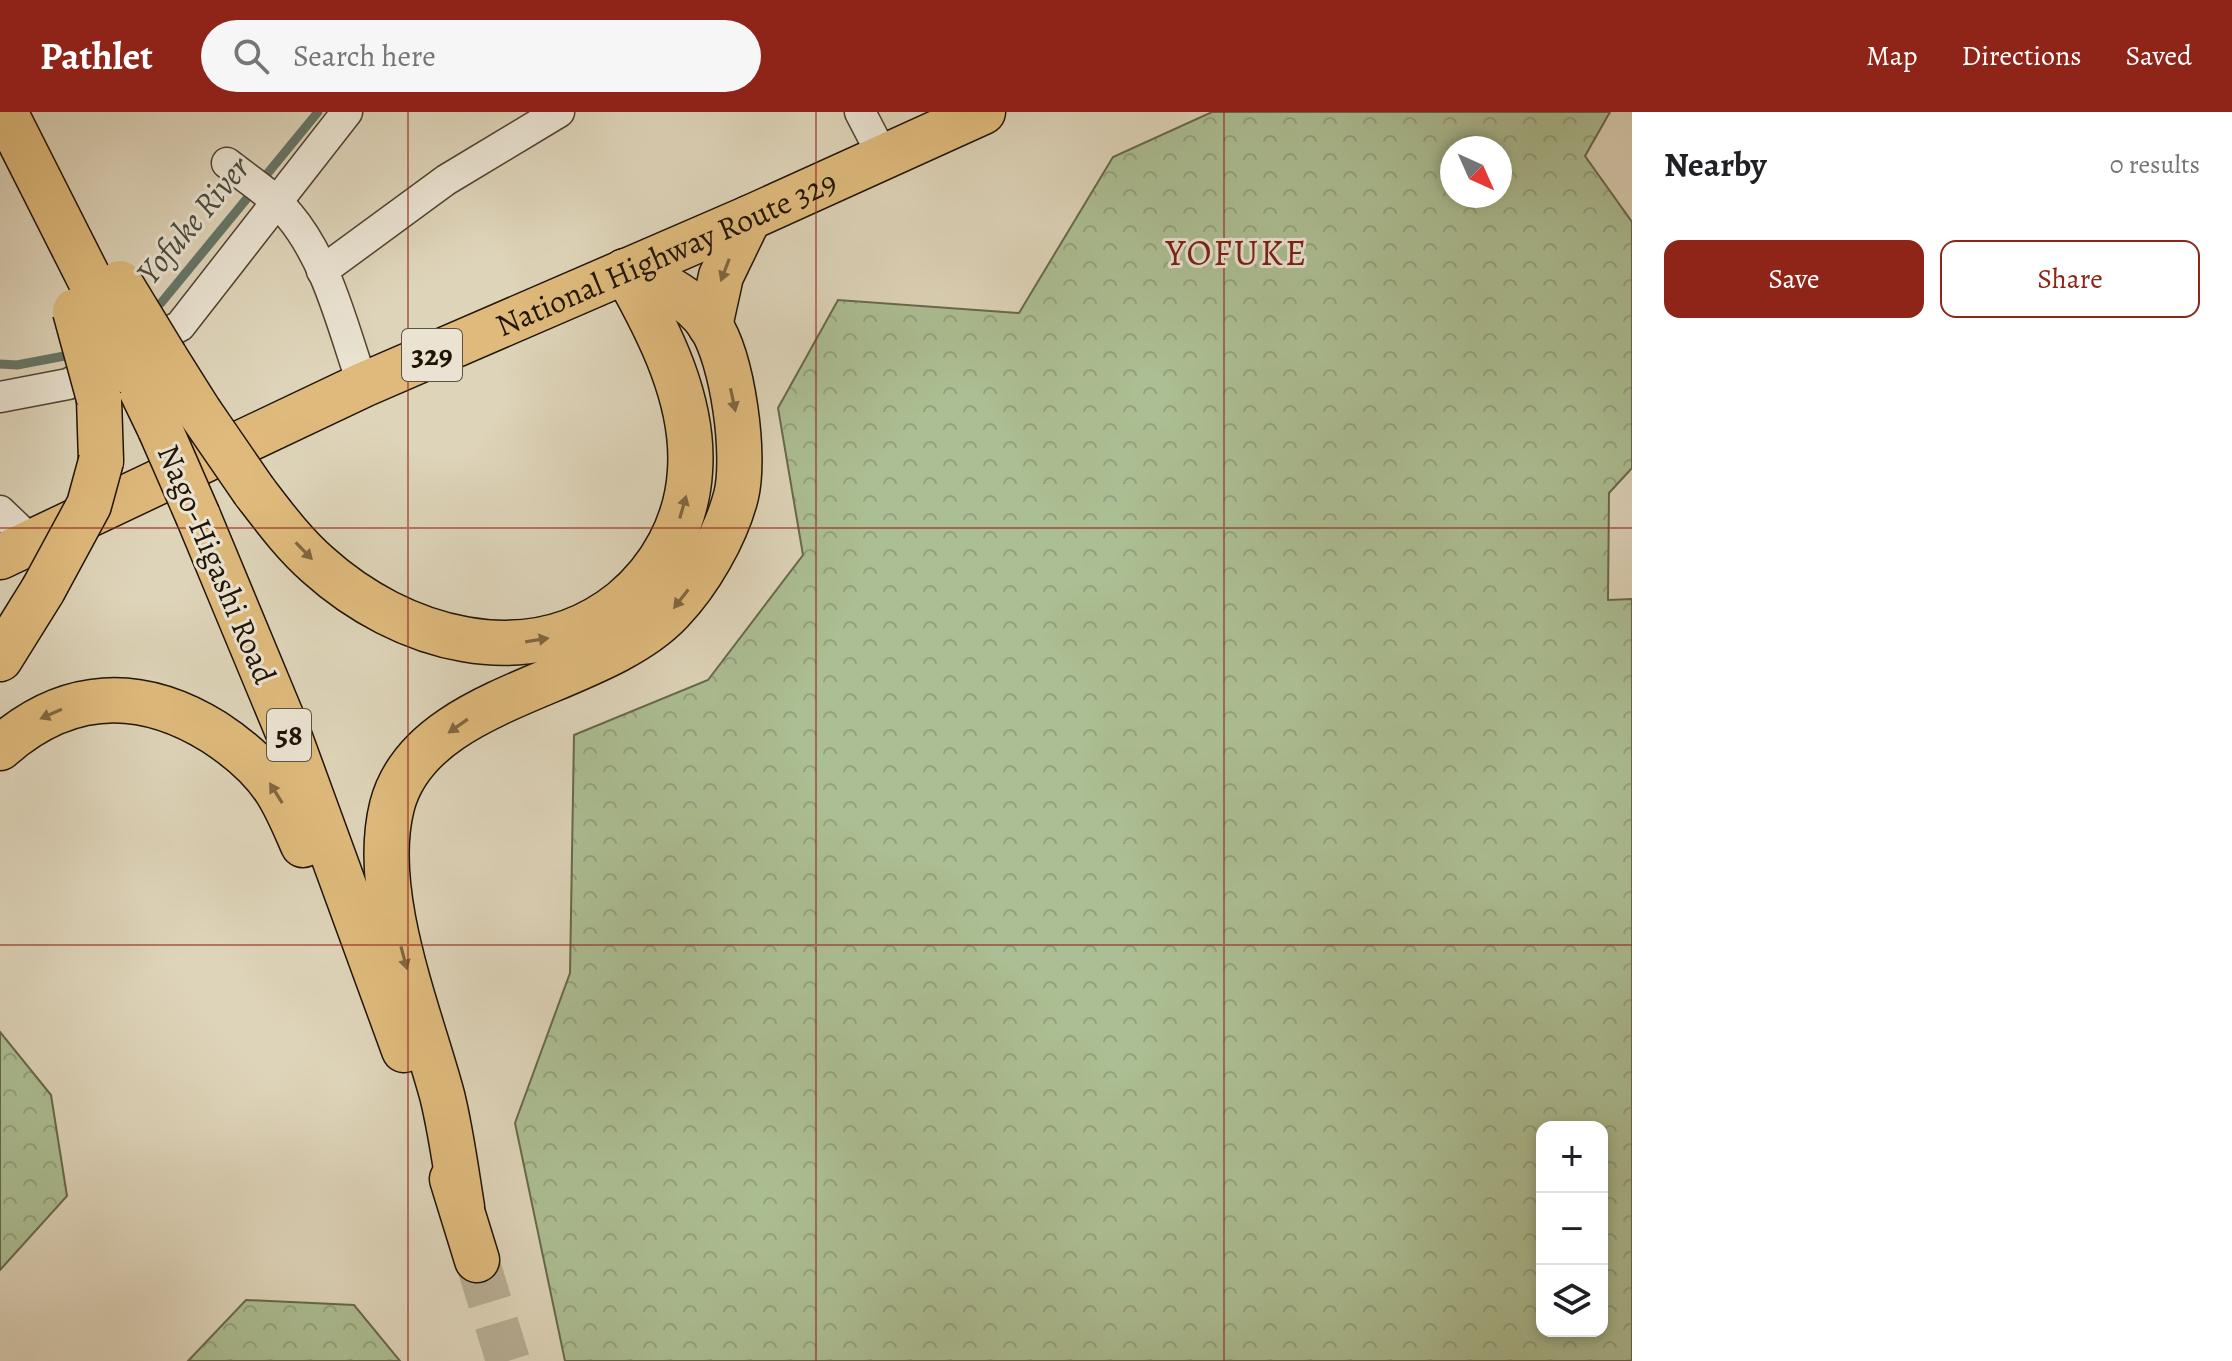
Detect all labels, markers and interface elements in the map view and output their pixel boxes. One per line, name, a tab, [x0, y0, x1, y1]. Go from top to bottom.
search box	[201, 20, 761, 92]
text: Pathlet	[40, 30, 153, 82]
icon: search	[229, 34, 273, 78]
text: Search here	[293, 36, 436, 76]
text: Map	[1866, 37, 1917, 75]
text: Directions	[1961, 37, 2082, 75]
text: Saved	[2126, 37, 2192, 75]
north arrow	[1440, 136, 1512, 208]
text: Nearby	[1664, 141, 1767, 188]
water label: Yofuke River	[126, 145, 261, 294]
text: 0 results	[2110, 147, 2200, 182]
street label: National Highway Route 329	[489, 159, 843, 347]
district label: YOFUKE	[1165, 228, 1308, 277]
button: Save	[1664, 240, 1924, 318]
button: Share	[1940, 240, 2200, 318]
one-way arrow	[718, 258, 731, 282]
road number: 329	[402, 329, 462, 381]
one-way arrow	[727, 388, 740, 413]
street label: Nago-Higashi Road	[147, 438, 288, 691]
one-way arrow	[677, 495, 690, 519]
one-way arrow	[294, 541, 313, 560]
one-way arrow	[674, 589, 690, 609]
one-way arrow	[525, 633, 550, 646]
one-way arrow	[39, 708, 63, 721]
road number: 58	[267, 709, 311, 761]
one-way arrow	[447, 718, 469, 734]
one-way arrow	[269, 781, 284, 804]
one-way arrow	[399, 945, 411, 970]
map controls	[1536, 1121, 1608, 1337]
button: +	[1536, 1121, 1608, 1193]
button: −	[1536, 1193, 1608, 1265]
button: layers	[1536, 1265, 1608, 1337]

